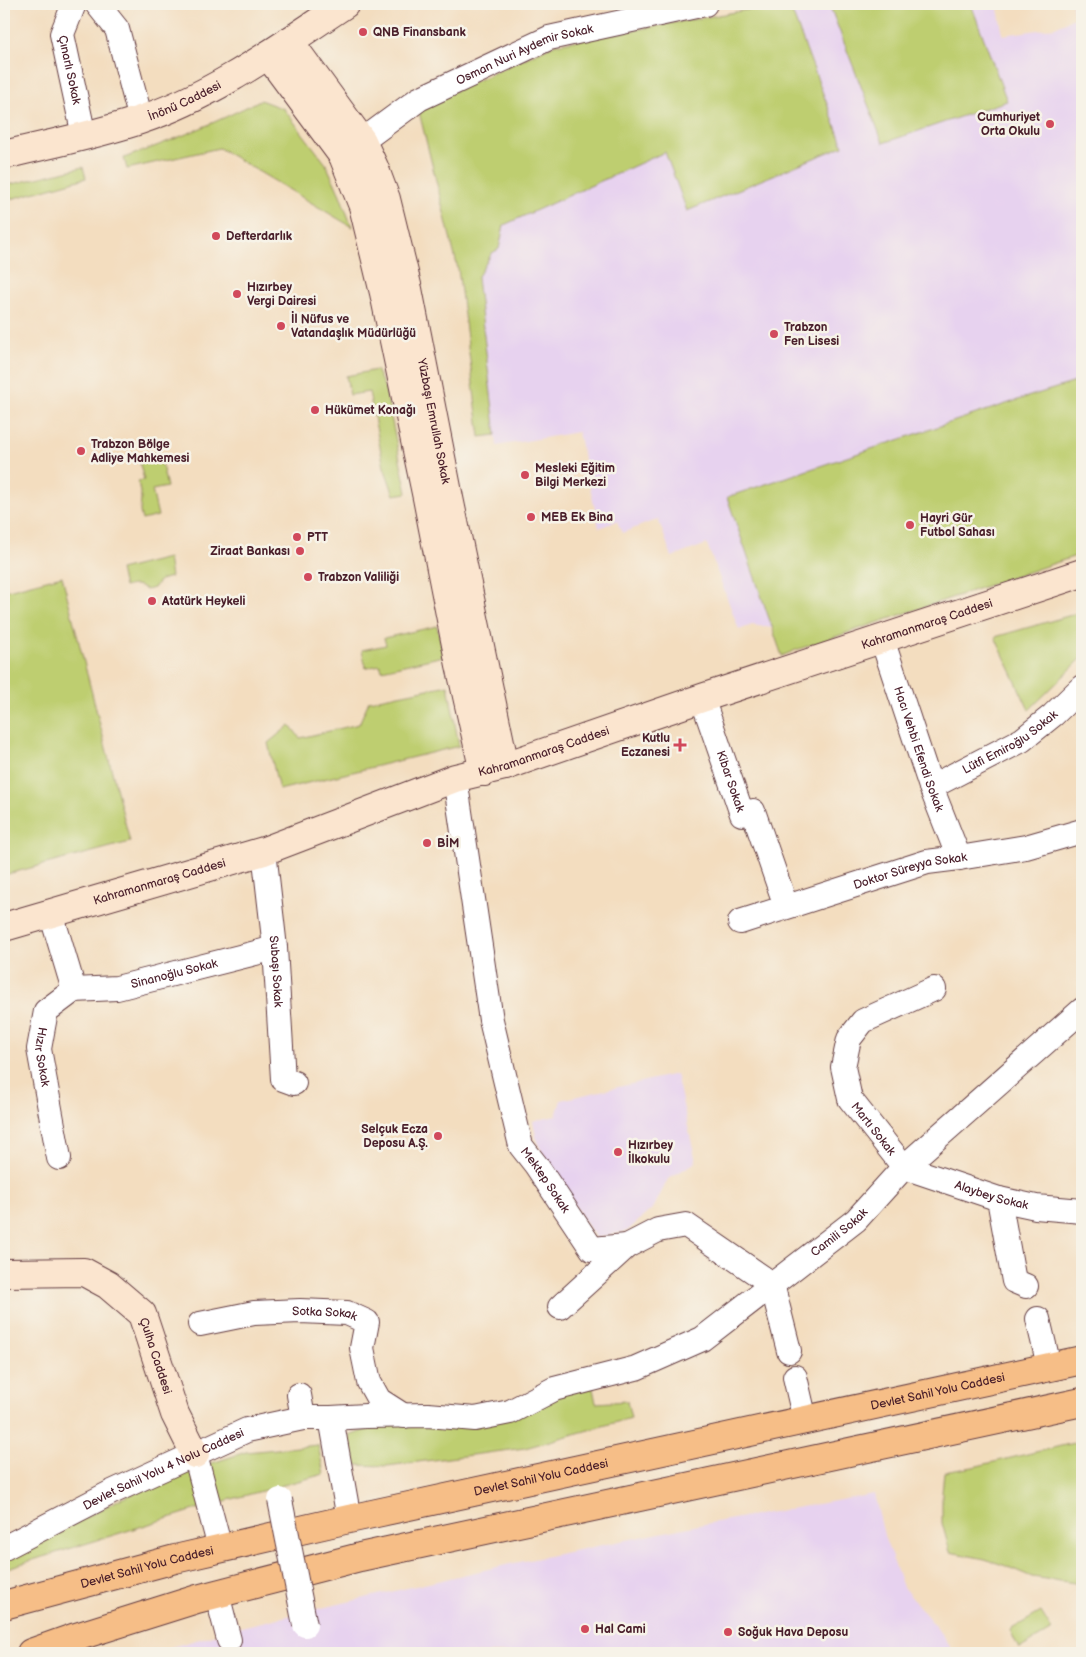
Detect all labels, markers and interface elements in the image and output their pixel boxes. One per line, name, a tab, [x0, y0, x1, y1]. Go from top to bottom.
street label: Osman Nuri Aydemir Sokak	[454, 22, 595, 88]
place label: QNB Finansbank	[373, 25, 466, 40]
marker: QNB Finansbank	[357, 26, 369, 38]
street label: Çınarlı Sokak	[54, 34, 84, 106]
street label: İnönü Caddesi	[146, 78, 224, 125]
place label: Cumhuriyet Orta Okulu	[977, 110, 1040, 139]
marker: Cumhuriyet Orta Okulu	[1044, 118, 1056, 130]
place label: Defterdarlık	[226, 229, 293, 244]
marker: Defterdarlık	[210, 230, 222, 242]
place label: Hızırbey Vergi Dairesi	[247, 280, 316, 309]
marker: Hızırbey Vergi Dairesi	[231, 288, 243, 300]
place label: İl Nüfus ve Vatandaşlık Müdürlüğü	[291, 310, 416, 341]
marker: İl Nüfus ve Vatandaşlık Müdürlüğü	[275, 320, 287, 332]
place label: Trabzon Fen Lisesi	[784, 320, 839, 349]
marker: Trabzon Fen Lisesi	[768, 328, 780, 340]
street label: Yüzbaşı Emrullah Sokak	[414, 356, 453, 485]
place label: Hükümet Konağı	[325, 403, 416, 418]
marker: Hükümet Konağı	[309, 404, 321, 416]
place label: Trabzon Bölge Adliye Mahkemesi	[90, 437, 190, 466]
marker: Trabzon Bölge Adliye Mahkemesi	[75, 445, 87, 457]
place label: Mesleki Eğitim Bilgi Merkezi	[535, 461, 615, 490]
marker: Mesleki Eğitim Bilgi Merkezi	[519, 469, 531, 481]
place label: MEB Ek Bina	[541, 510, 613, 525]
marker: MEB Ek Bina	[525, 511, 537, 523]
place label: Hayri Gür Futbol Sahası	[920, 511, 995, 540]
marker: Hayri Gür Futbol Sahası	[904, 519, 916, 531]
place label: PTT	[307, 530, 328, 545]
marker: PTT	[291, 531, 303, 543]
place label: Ziraat Bankası	[210, 544, 290, 559]
marker: Ziraat Bankası	[294, 545, 306, 557]
place label: Trabzon Valiliği	[318, 570, 399, 585]
marker: Trabzon Valiliği	[302, 571, 314, 583]
place label: Atatürk Heykeli	[161, 594, 245, 609]
marker: Atatürk Heykeli	[146, 595, 158, 607]
street label: Kahramanmaraş Caddesi	[860, 596, 995, 653]
street label: Hacı Vehbi Efendi Sokak	[890, 685, 947, 814]
street label: Lütfi Emiroğlu Sokak	[960, 707, 1061, 778]
street label: Kahramanmaraş Caddesi	[477, 723, 612, 780]
place label: Kutlu Eczanesi	[621, 731, 670, 760]
marker: Kutlu Eczanesi	[674, 739, 686, 751]
street label: Kibar Sokak	[713, 749, 748, 814]
place label: BİM	[437, 834, 459, 851]
marker: BİM	[421, 837, 433, 849]
street label: Doktor Süreyya Sokak	[852, 850, 968, 893]
street label: Kahramanmaraş Caddesi	[92, 856, 228, 908]
street label: Subaşı Sokak	[266, 935, 286, 1008]
street label: Sinanoğlu Sokak	[129, 956, 219, 992]
street label: Hızır Sokak	[31, 1026, 53, 1088]
street label: Martı Sokak	[848, 1099, 899, 1159]
place label: Selçuk Ecza Deposu A.Ş.	[361, 1122, 428, 1151]
marker: Selçuk Ecza Deposu A.Ş.	[432, 1130, 444, 1142]
place label: Hızırbey İlkokulu	[628, 1138, 673, 1167]
street label: Mektep Sokak	[517, 1144, 573, 1216]
marker: Hızırbey İlkokulu	[612, 1146, 624, 1158]
street label: Alaybey Sokak	[953, 1178, 1030, 1213]
street label: Camili Sokak	[808, 1205, 871, 1260]
street label: Sotka Sokak	[292, 1304, 360, 1325]
street label: Çulha Caddesi	[136, 1316, 175, 1396]
street label: Devlet Sahil Yolu Caddesi	[869, 1370, 1007, 1414]
street label: Devlet Sahil Yolu 4 Nolu Caddesi	[81, 1425, 247, 1514]
street label: Devlet Sahil Yolu Caddesi	[472, 1456, 610, 1500]
street label: Devlet Sahil Yolu Caddesi	[79, 1543, 215, 1592]
place label: Hal Cami	[595, 1622, 646, 1637]
marker: Hal Cami	[579, 1623, 591, 1635]
place label: Soğuk Hava Deposu	[738, 1625, 848, 1640]
marker: Soğuk Hava Deposu	[722, 1626, 734, 1638]

